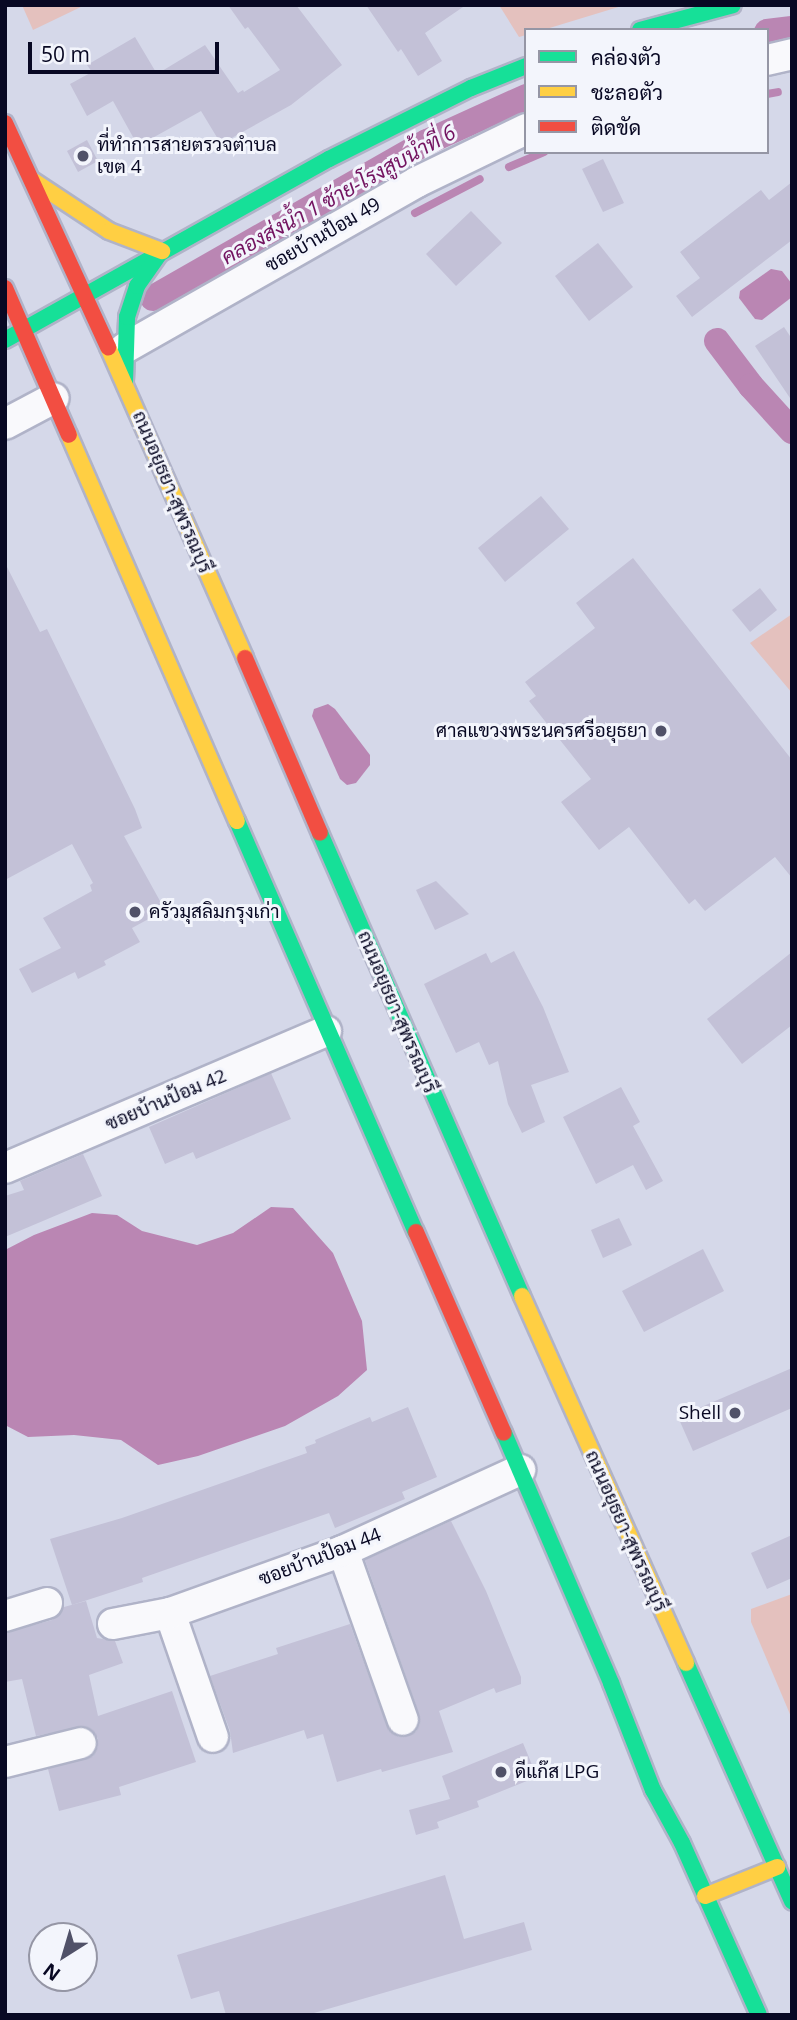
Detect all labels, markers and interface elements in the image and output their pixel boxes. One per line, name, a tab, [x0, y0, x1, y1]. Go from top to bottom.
scale bar	[32, 28, 222, 72]
legend	[524, 28, 769, 154]
text: 50 m	[41, 40, 90, 68]
text: คล่องตัว	[591, 43, 661, 71]
text: ชะลอตัว	[591, 78, 663, 106]
text: ติดขัด	[591, 113, 641, 141]
water label: คลองส่งน้ำ 1 ซ้าย-โรงสูบน้ำที่ 6	[216, 119, 460, 269]
place label: ที่ทำการสายตรวจตำบล เขต 4	[97, 134, 277, 178]
marker: ที่ทำการสายตรวจตำบล เขต 4	[75, 148, 91, 164]
street label: ซอยบ้านป้อม 49	[261, 193, 385, 277]
street label: ถนนอยุธยา-สุพรรณบุรี	[127, 407, 217, 577]
place label: ศาลแขวงพระนครศรีอยุธยา	[436, 720, 647, 742]
marker: ศาลแขวงพระนครศรีอยุธยา	[653, 723, 669, 739]
place label: ครัวมุสลิมกรุงเก่า	[149, 901, 280, 923]
marker: ครัวมุสลิมกรุงเก่า	[127, 904, 143, 920]
street label: ถนนอยุธยา-สุพรรณบุรี	[352, 927, 442, 1097]
street label: ซอยบ้านป้อม 42	[102, 1064, 230, 1136]
place label: Shell	[679, 1402, 721, 1424]
marker: Shell	[727, 1405, 743, 1421]
street label: ถนนอยุธยา-สุพรรณบุรี	[580, 1447, 672, 1615]
street label: ซอยบ้านป้อม 44	[256, 1523, 384, 1591]
place label: ดีแก๊ส LPG	[515, 1761, 599, 1783]
marker: ดีแก๊ส LPG	[493, 1764, 509, 1780]
north arrow	[28, 1922, 98, 1992]
text: N	[38, 1957, 66, 1987]

